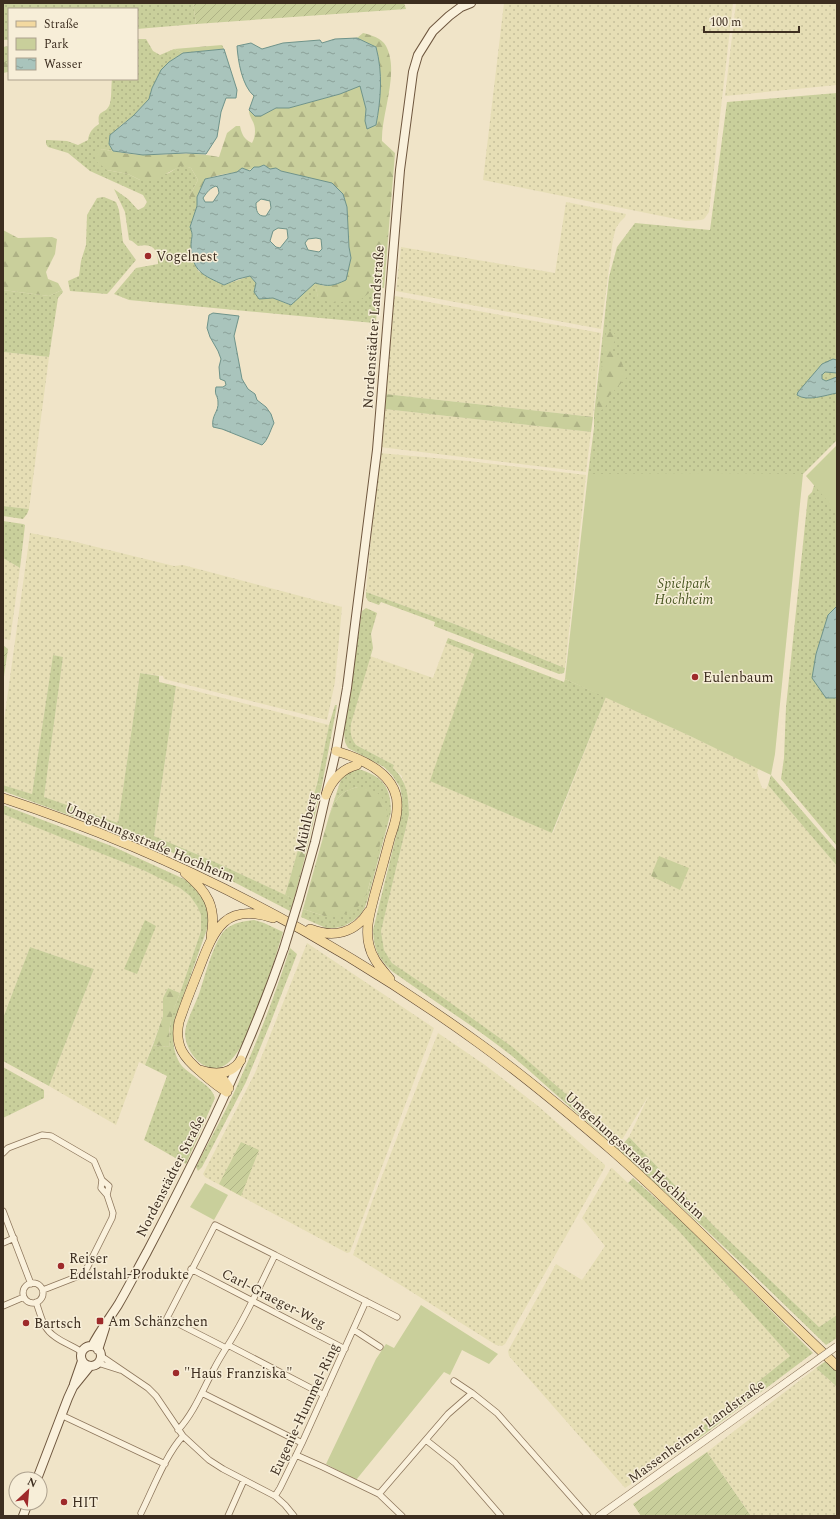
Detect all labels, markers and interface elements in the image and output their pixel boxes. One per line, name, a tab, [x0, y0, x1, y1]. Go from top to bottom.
legend	[8, 8, 138, 80]
scale bar	[704, 8, 799, 34]
text: 100 m	[710, 13, 741, 32]
text: Straße	[44, 15, 79, 34]
text: Park	[44, 35, 69, 54]
text: Wasser	[44, 55, 82, 74]
street label: Nordenstädter Landstraße	[357, 244, 390, 409]
place label: Vogelnest	[156, 246, 217, 267]
marker: Vogelnest	[143, 251, 153, 261]
park label: Spielpark Hochheim	[655, 573, 714, 610]
place label: Eulenbaum	[703, 667, 774, 688]
marker: Eulenbaum	[690, 672, 700, 682]
street label: Mühlberg	[289, 790, 324, 854]
street label: Umgehungsstraße Hochheim	[62, 797, 238, 888]
street label: Umgehungsstraße Hochheim	[560, 1087, 709, 1224]
street label: Nordenstädter Straße	[131, 1112, 210, 1241]
place label: Reiser Edelstahl-Produkte	[69, 1248, 189, 1285]
marker: Reiser Edelstahl-Produkte	[56, 1261, 66, 1271]
street label: Carl-Graeger-Weg	[218, 1263, 330, 1334]
place label: Am Schänzchen	[108, 1311, 208, 1332]
place label: Bartsch	[34, 1313, 81, 1334]
marker: Am Schänzchen	[95, 1316, 105, 1326]
marker: Bartsch	[21, 1318, 31, 1328]
street label: Eugenie-Hummel-Ring	[264, 1339, 345, 1479]
place label: "Haus Franziska"	[184, 1363, 293, 1384]
marker: "Haus Franziska"	[171, 1368, 181, 1378]
street label: Massenheimer Landstraße	[623, 1374, 769, 1488]
north arrow	[8, 1471, 48, 1511]
text: N	[24, 1473, 40, 1492]
place label: HIT	[72, 1492, 98, 1513]
marker: HIT	[59, 1497, 69, 1507]

